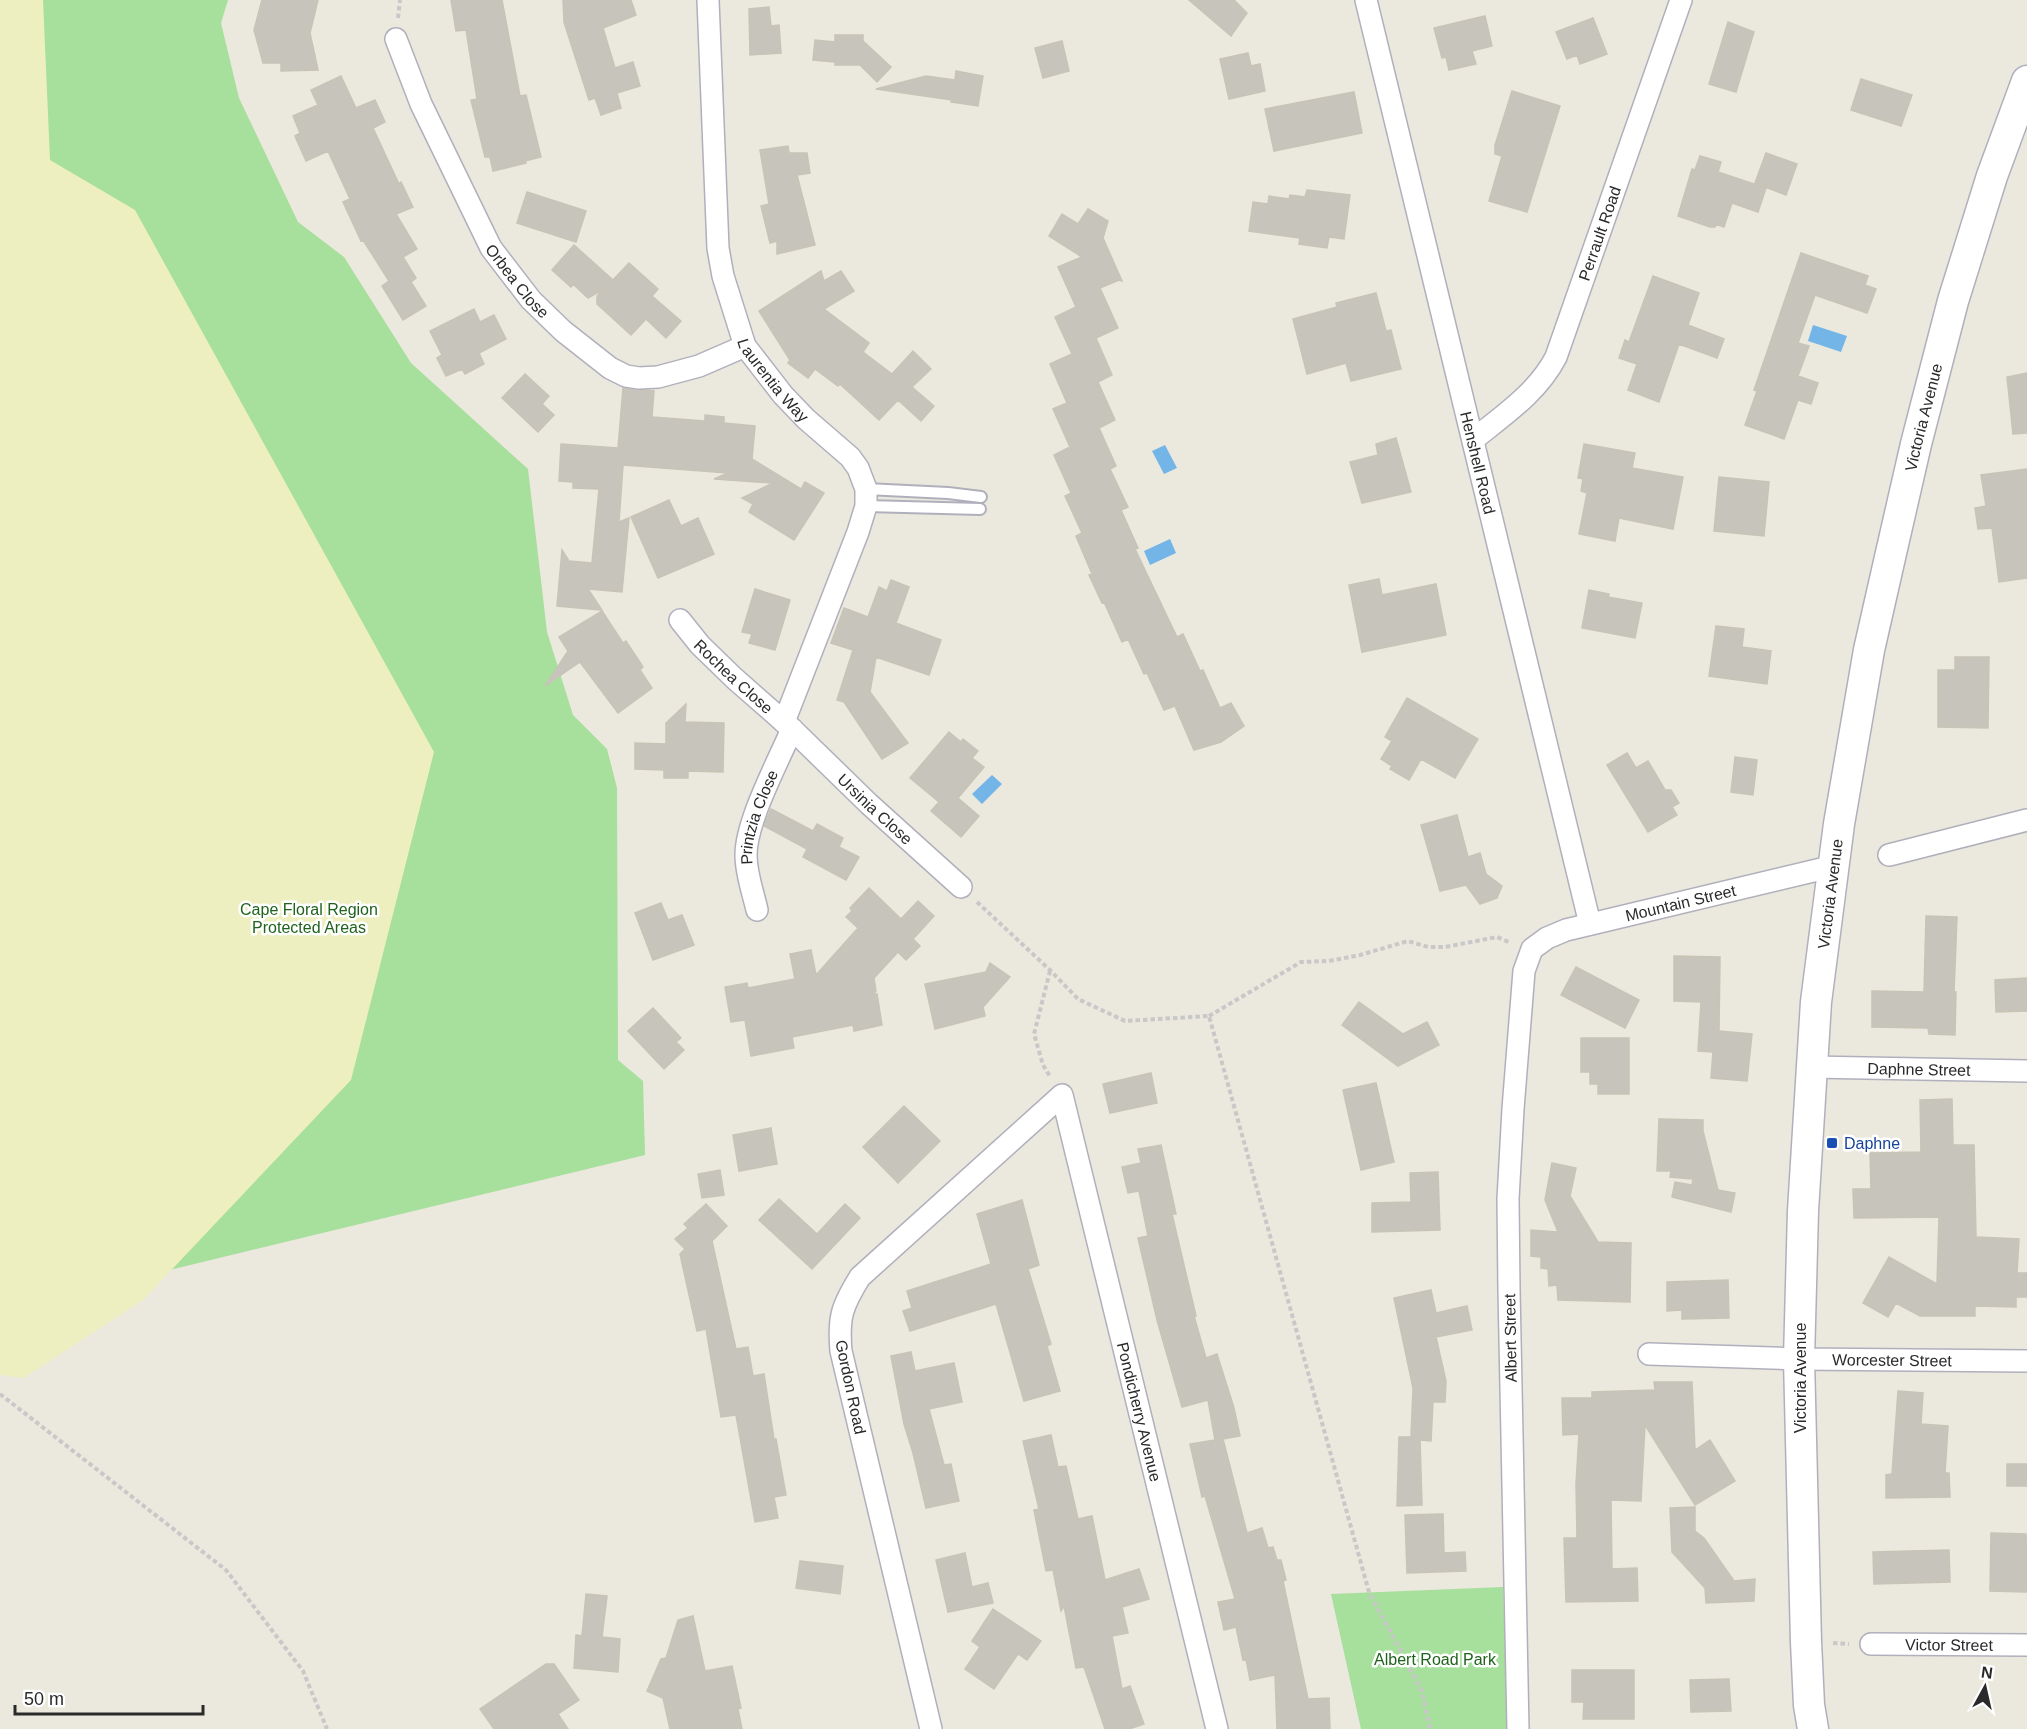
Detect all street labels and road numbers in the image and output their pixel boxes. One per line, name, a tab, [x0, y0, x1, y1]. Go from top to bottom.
street label: Perrault Road	[1575, 184, 1624, 283]
street label: Orbea Close	[482, 241, 552, 322]
street label: Laurentia Way	[734, 337, 812, 425]
street label: Victoria Avenue	[1902, 361, 1946, 473]
street label: Henshell Road	[1457, 410, 1498, 516]
street label: Rochea Close	[691, 636, 776, 717]
street label: Printzia Close	[738, 767, 781, 865]
street label: Ursinia Close	[834, 771, 916, 848]
street label: Victoria Avenue	[1815, 838, 1846, 950]
street label: Mountain Street	[1624, 882, 1738, 925]
street label: Daphne Street	[1867, 1060, 1971, 1079]
street label: Albert Street	[1501, 1293, 1520, 1383]
street label: Victoria Avenue	[1792, 1323, 1809, 1433]
street label: Gordon Road	[832, 1338, 869, 1436]
street label: Pondicherry Avenue	[1114, 1340, 1164, 1483]
street label: Worcester Street	[1832, 1351, 1952, 1369]
street label: Victor Street	[1905, 1636, 1994, 1654]

